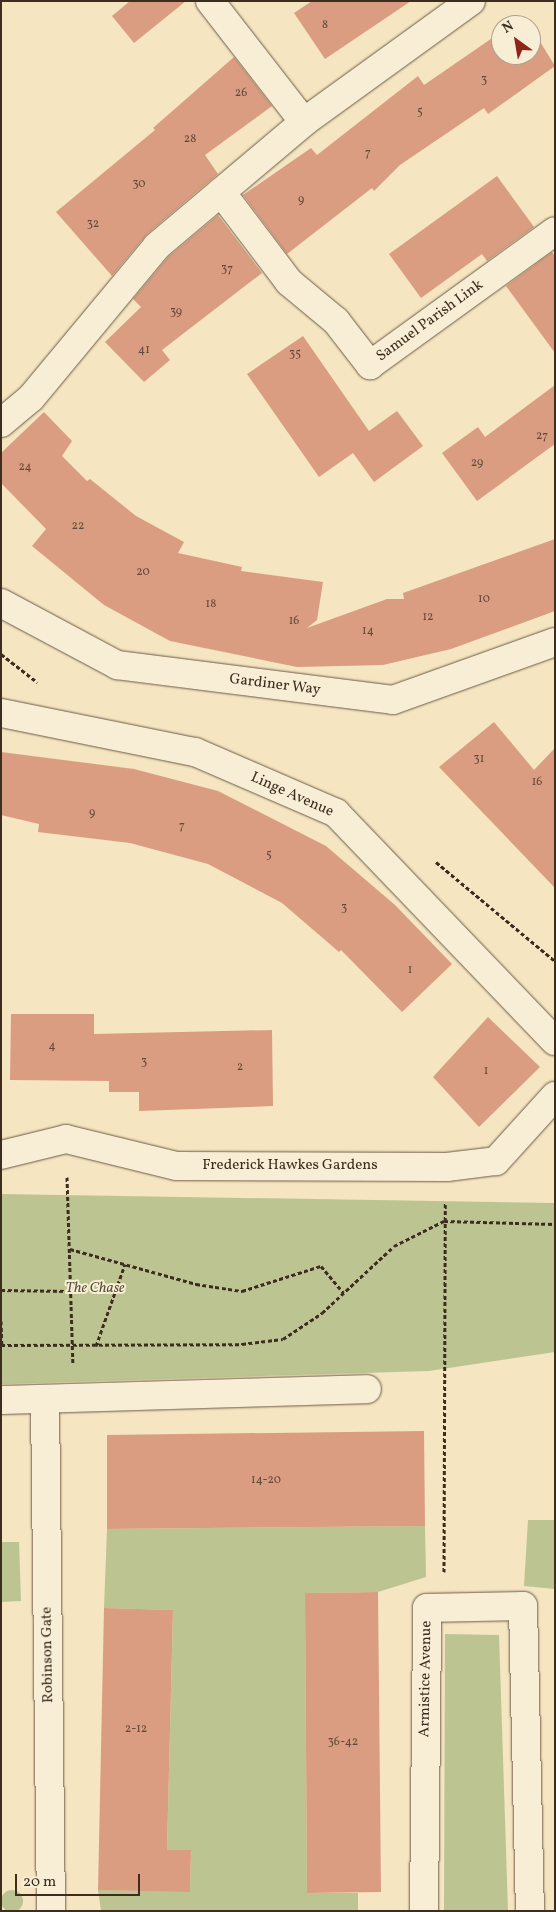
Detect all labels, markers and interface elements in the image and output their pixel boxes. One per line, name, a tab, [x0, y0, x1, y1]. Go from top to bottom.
north arrow	[491, 15, 541, 65]
text: N	[499, 17, 518, 38]
house number: 8	[322, 19, 328, 33]
house number: 3	[481, 74, 487, 88]
house number: 26	[235, 87, 247, 101]
house number: 5	[417, 106, 423, 120]
house number: 28	[184, 133, 196, 147]
house number: 7	[365, 147, 371, 161]
house number: 30	[132, 178, 146, 192]
house number: 9	[298, 194, 304, 208]
house number: 32	[87, 218, 99, 232]
house number: 37	[221, 263, 233, 277]
street label: Samuel Parish Link	[373, 276, 487, 366]
house number: 39	[170, 306, 182, 320]
house number: 41	[138, 344, 150, 358]
house number: 35	[289, 348, 301, 362]
house number: 27	[536, 430, 548, 444]
house number: 29	[471, 457, 483, 471]
house number: 24	[18, 461, 32, 475]
house number: 22	[72, 520, 84, 534]
house number: 20	[136, 566, 150, 580]
house number: 10	[478, 593, 490, 607]
house number: 18	[206, 598, 216, 612]
house number: 12	[422, 611, 434, 625]
house number: 16	[289, 615, 299, 629]
house number: 14	[362, 625, 374, 639]
street label: Gardiner Way	[228, 670, 322, 700]
house number: 31	[474, 753, 484, 767]
street label: Linge Avenue	[248, 769, 336, 821]
house number: 16	[532, 776, 542, 790]
house number: 9	[89, 807, 95, 821]
house number: 7	[179, 820, 185, 834]
house number: 5	[266, 849, 272, 863]
house number: 3	[341, 902, 347, 916]
house number: 1	[408, 964, 412, 978]
house number: 4	[48, 1040, 56, 1054]
house number: 3	[141, 1056, 147, 1070]
house number: 2	[237, 1061, 243, 1075]
house number: 1	[484, 1065, 488, 1079]
street label: Frederick Hawkes Gardens	[202, 1157, 378, 1175]
park label: The Chase	[65, 1280, 125, 1298]
house number: 14-20	[251, 1474, 281, 1488]
street label: Robinson Gate	[38, 1607, 58, 1703]
street label: Armistice Avenue	[416, 1620, 436, 1738]
house number: 2-12	[125, 1723, 147, 1737]
house number: 36-42	[328, 1736, 358, 1750]
scale bar	[18, 1864, 142, 1896]
text: 20 m	[23, 1872, 56, 1893]

